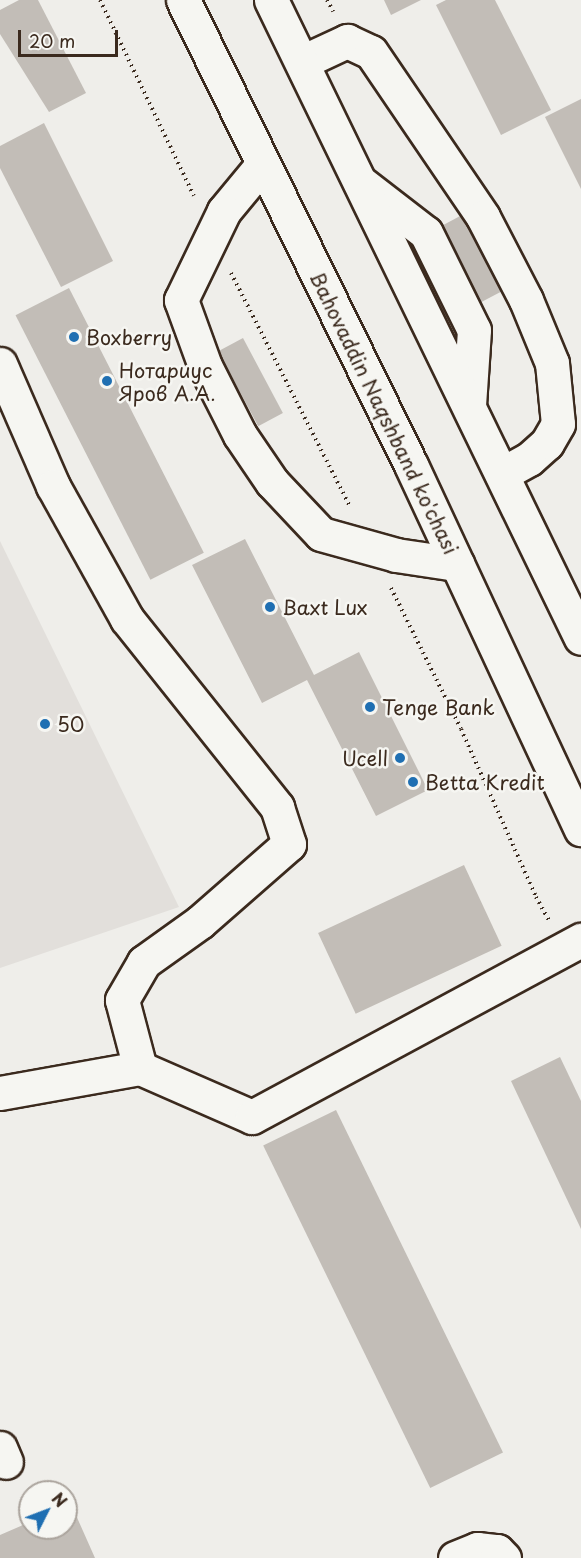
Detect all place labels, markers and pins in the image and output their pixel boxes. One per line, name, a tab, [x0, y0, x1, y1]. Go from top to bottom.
place label: Boxberry	[86, 325, 172, 349]
marker: Boxberry	[67, 330, 81, 344]
place label: Нотариус Яров А.А.	[119, 358, 217, 405]
marker: Нотариус Яров А.А.	[100, 374, 114, 388]
place label: Baxt Lux	[282, 595, 368, 619]
marker: Baxt Lux	[263, 600, 277, 614]
place label: Tenge Bank	[382, 695, 495, 719]
marker: Tenge Bank	[363, 700, 377, 714]
place label: 50	[57, 712, 84, 736]
marker: 50	[38, 717, 52, 731]
place label: Ucell	[342, 746, 388, 770]
marker: Ucell	[393, 751, 407, 765]
place label: Betta Kredit	[425, 770, 544, 794]
marker: Betta Kredit	[406, 775, 420, 789]

